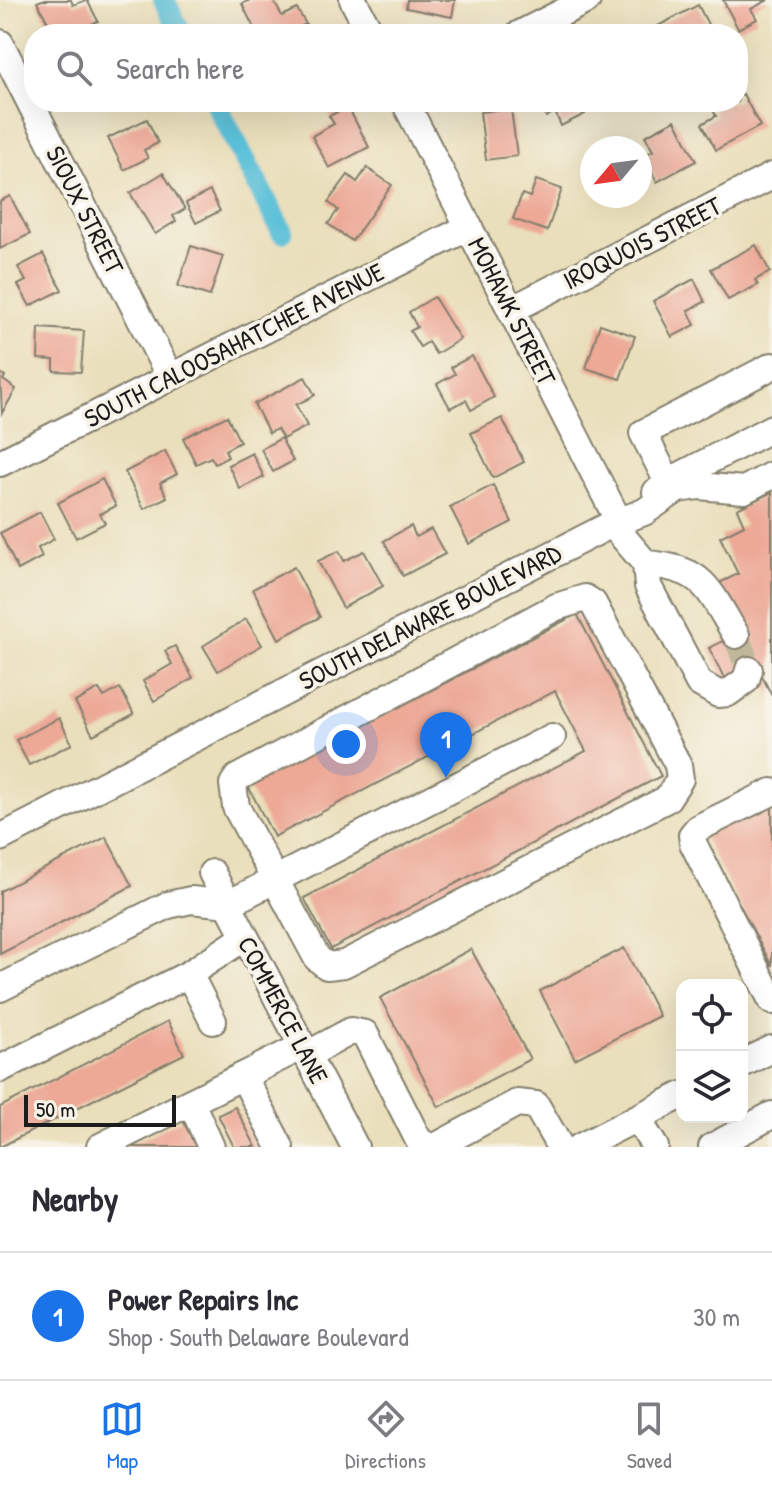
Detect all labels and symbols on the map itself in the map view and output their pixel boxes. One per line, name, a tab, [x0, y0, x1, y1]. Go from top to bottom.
north arrow	[580, 136, 652, 208]
street label: SIOUX STREET	[38, 140, 133, 281]
street label: IROQUOIS STREET	[557, 187, 728, 297]
street label: MOHAWK STREET	[460, 231, 565, 391]
street label: SOUTH CALOOSAHATCHEE AVENUE	[78, 253, 390, 436]
street label: SOUTH DELAWARE BOULEVARD	[293, 535, 567, 698]
pin: 1	[420, 712, 472, 778]
your location	[326, 724, 366, 764]
street label: COMMERCE LANE	[230, 930, 337, 1090]
scale bar	[24, 1091, 176, 1127]

